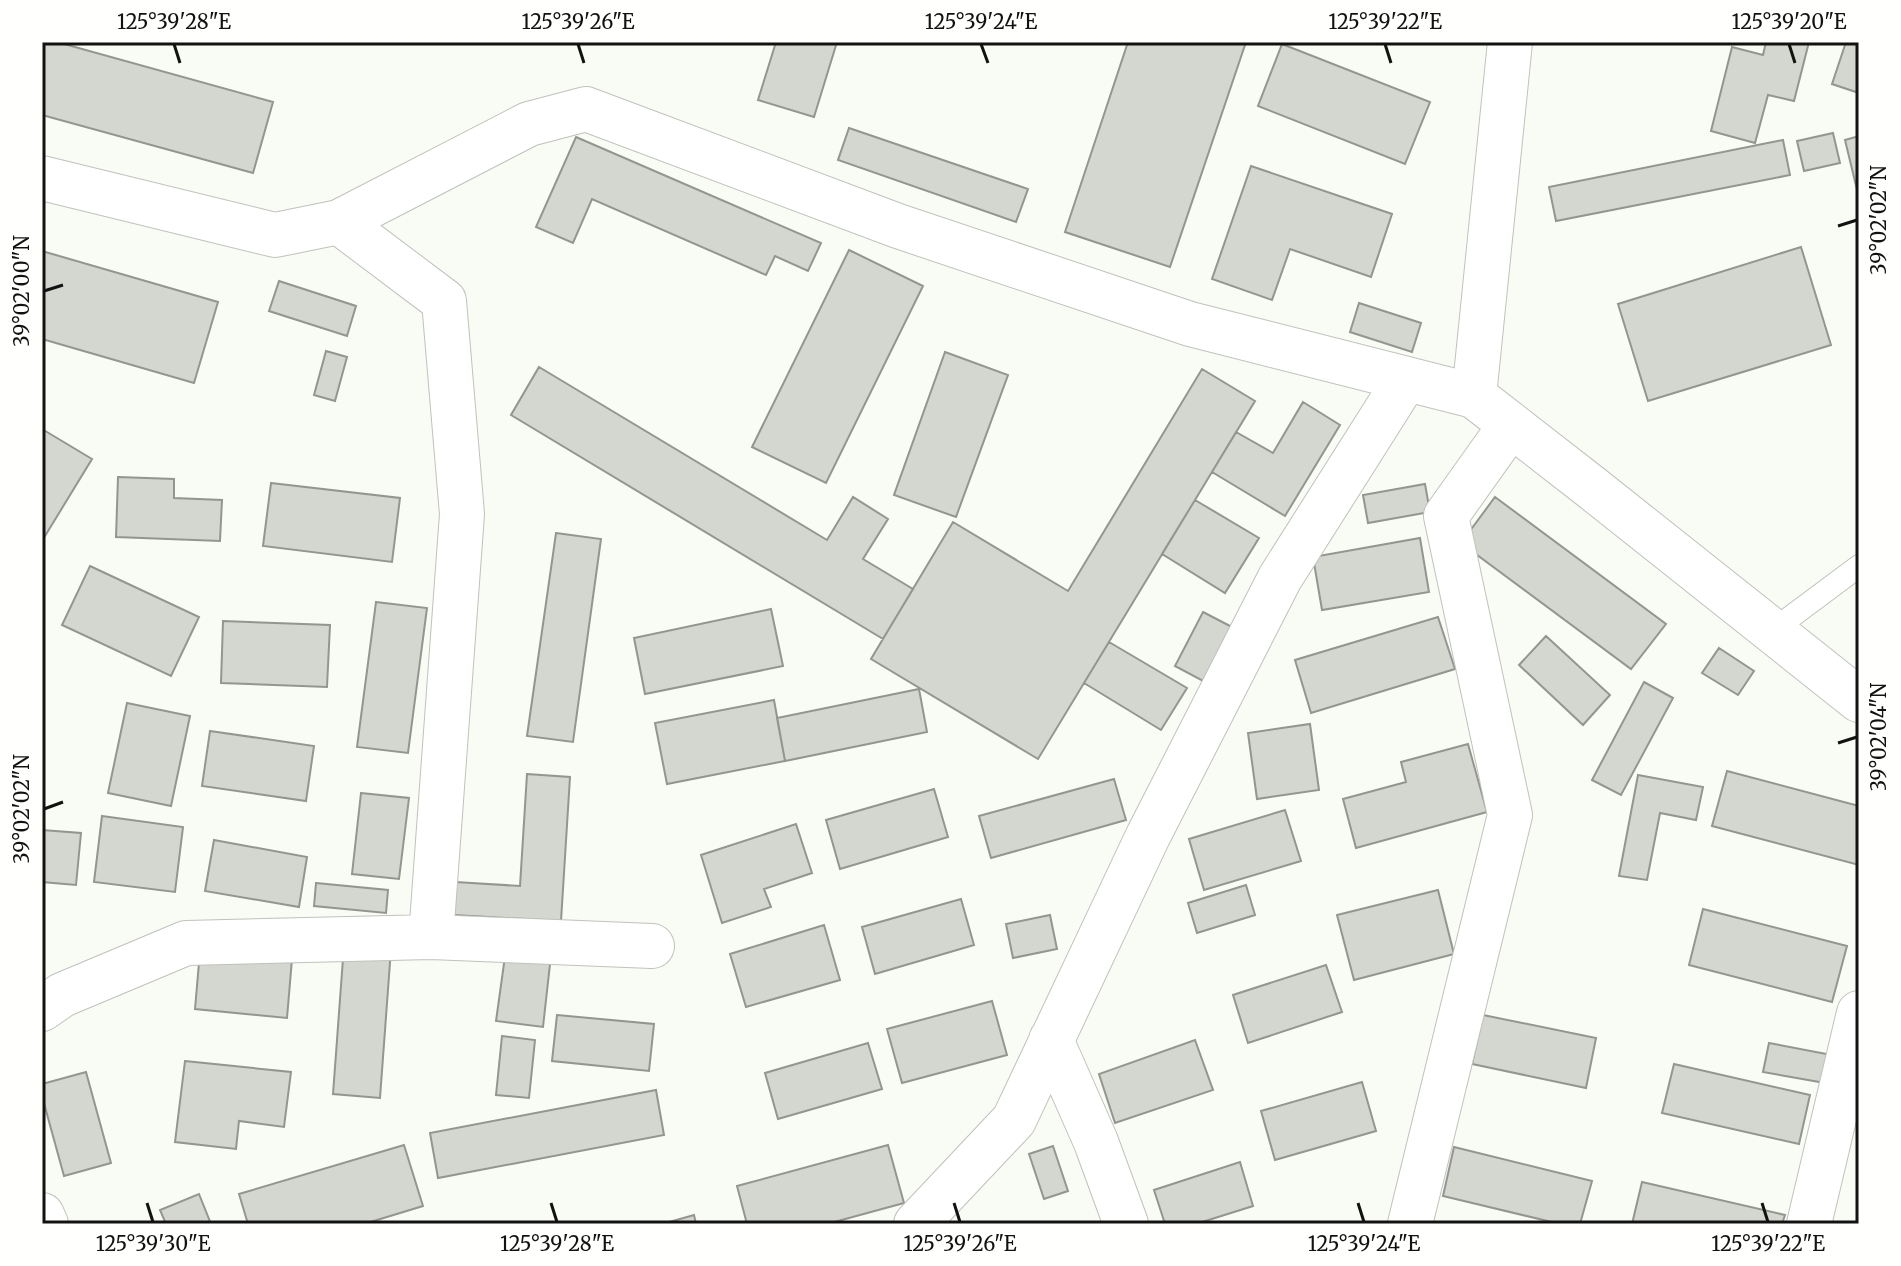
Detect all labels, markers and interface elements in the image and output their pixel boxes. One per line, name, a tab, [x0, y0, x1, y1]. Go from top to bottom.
text: 125°39'28"E	[117, 9, 231, 34]
text: 125°39'26"E	[521, 9, 635, 34]
text: 125°39'24"E	[925, 9, 1038, 34]
text: 125°39'22"E	[1328, 9, 1442, 34]
text: 125°39'20"E	[1732, 9, 1847, 34]
text: 39°02'02"N	[1866, 165, 1891, 275]
text: 39°02'00"N	[9, 235, 34, 347]
text: 39°02'04"N	[1866, 682, 1891, 791]
text: 39°02'02"N	[9, 754, 34, 864]
text: 125°39'30"E	[96, 1231, 211, 1256]
text: 125°39'28"E	[500, 1231, 614, 1256]
text: 125°39'26"E	[903, 1231, 1017, 1256]
text: 125°39'24"E	[1308, 1231, 1421, 1256]
text: 125°39'22"E	[1711, 1231, 1825, 1256]

